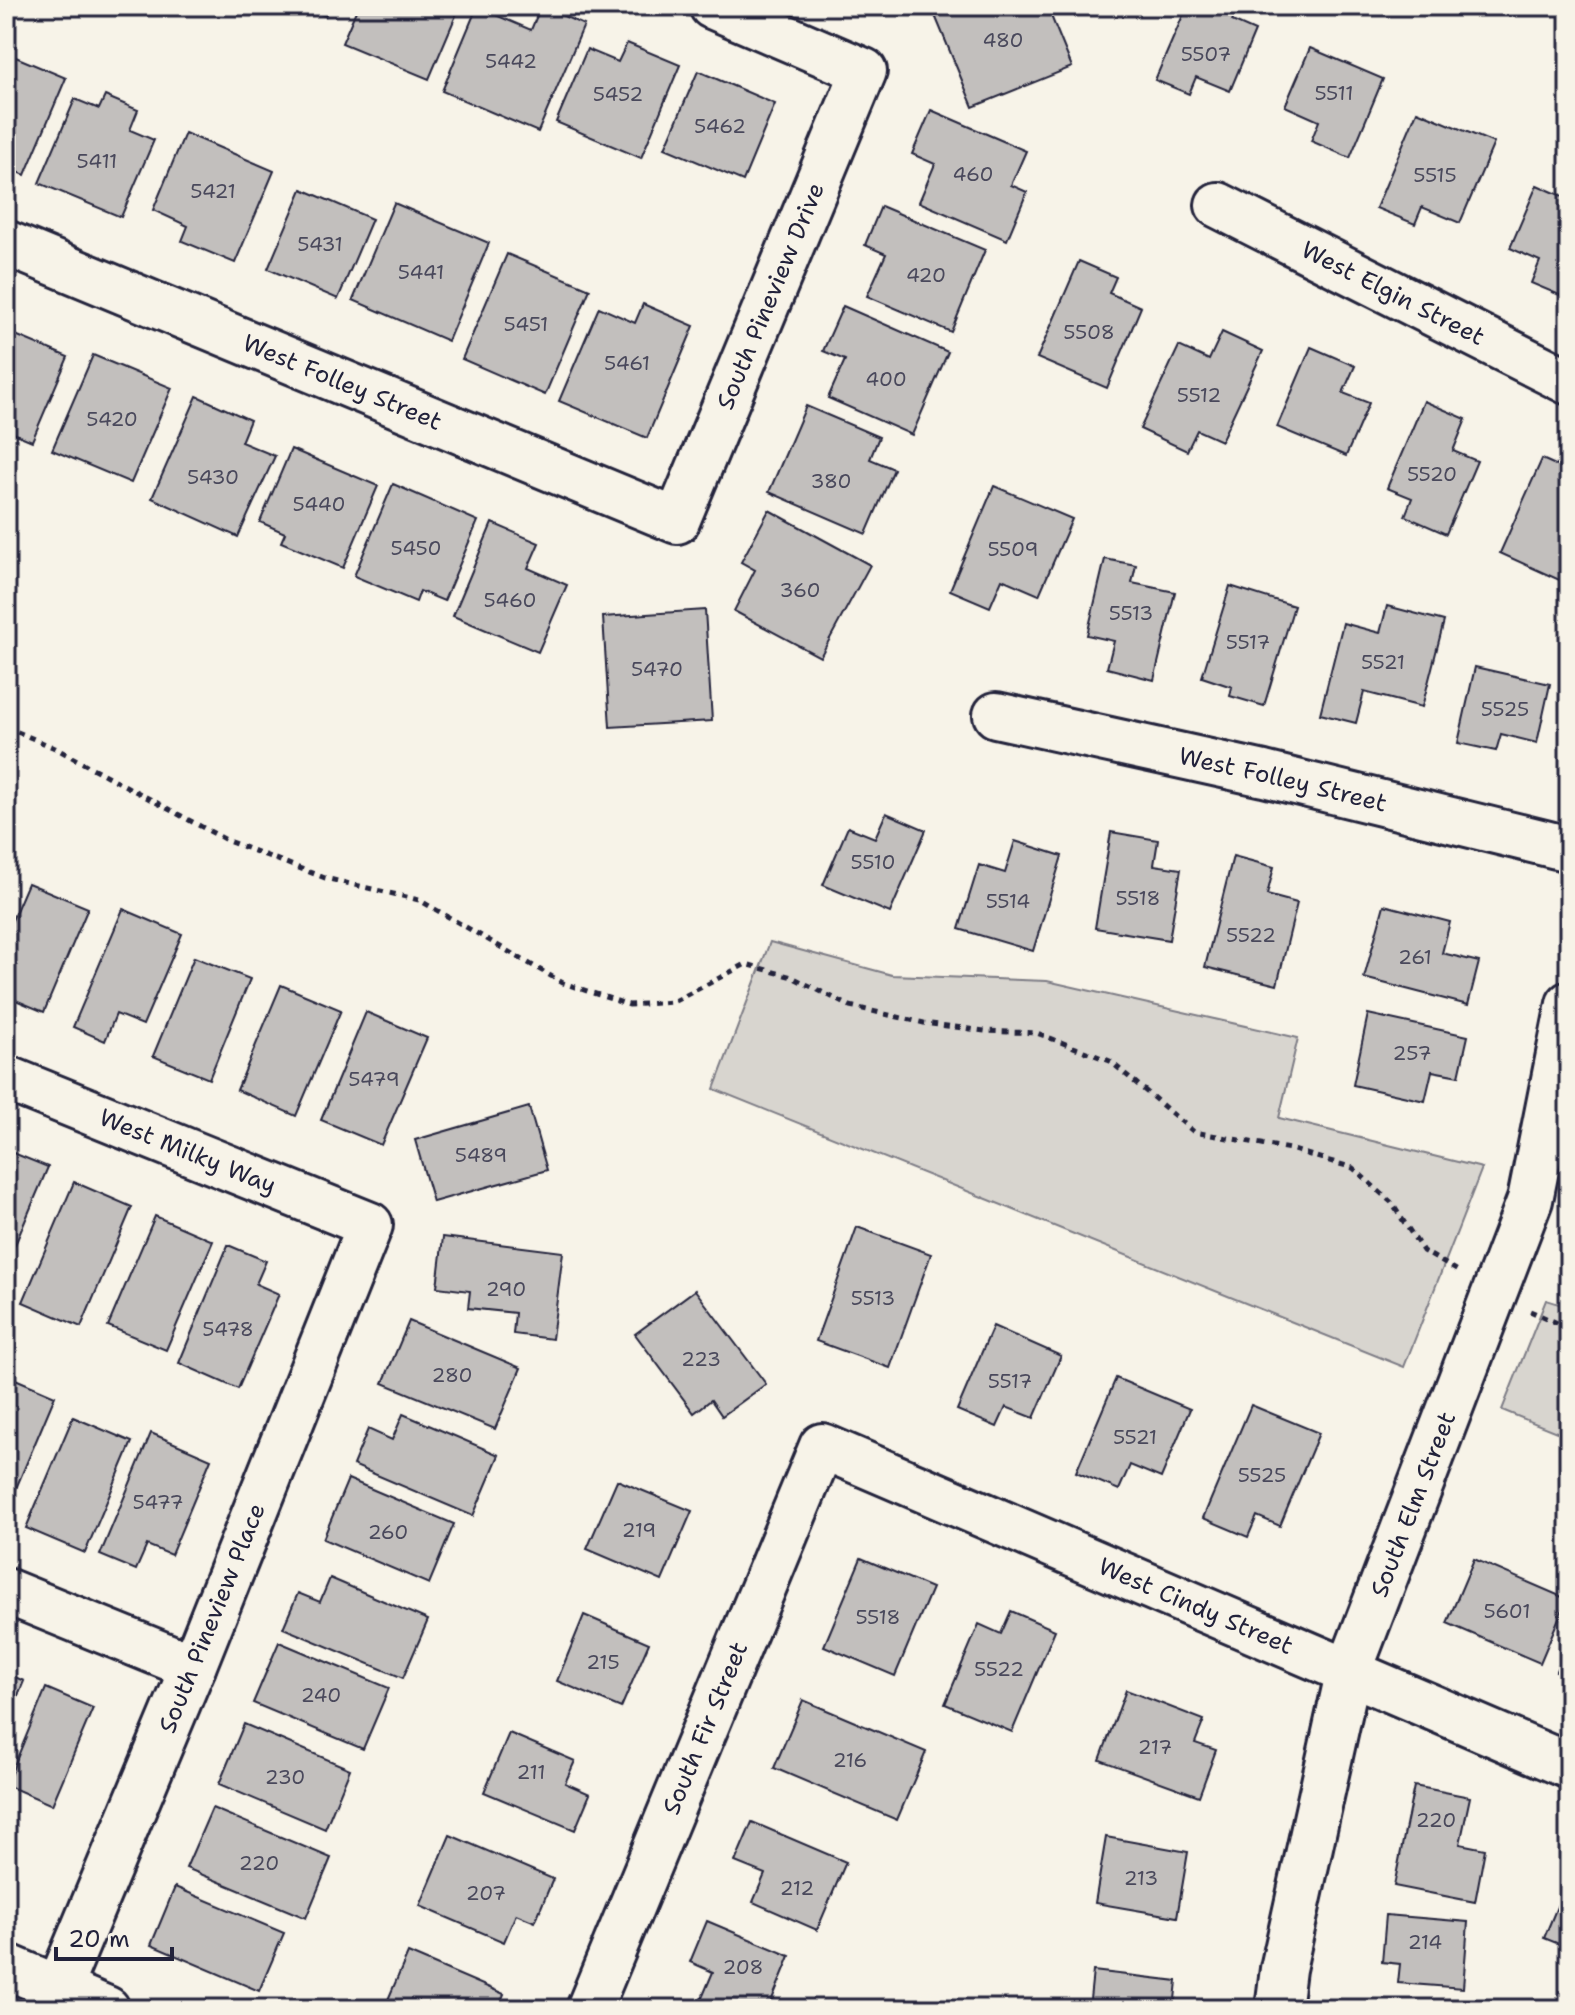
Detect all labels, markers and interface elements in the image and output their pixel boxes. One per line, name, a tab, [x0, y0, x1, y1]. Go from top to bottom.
house number: 480	[982, 27, 1024, 53]
house number: 5507	[1181, 41, 1231, 67]
house number: 5442	[485, 48, 537, 74]
house number: 5511	[1314, 80, 1354, 106]
house number: 5452	[593, 81, 643, 107]
house number: 5462	[694, 113, 746, 139]
house number: 5411	[77, 148, 117, 174]
house number: 460	[952, 161, 994, 187]
house number: 5515	[1413, 162, 1457, 188]
house number: 5421	[190, 178, 236, 204]
street label: South Pineview Drive	[709, 178, 832, 414]
house number: 5431	[297, 231, 343, 257]
street label: West Elgin Street	[1296, 234, 1490, 353]
house number: 5441	[398, 259, 444, 285]
house number: 420	[906, 262, 946, 288]
house number: 5451	[504, 311, 548, 337]
house number: 5508	[1063, 319, 1115, 345]
street label: West Folley Street	[238, 327, 447, 438]
house number: 5461	[604, 350, 650, 376]
house number: 400	[865, 366, 907, 392]
house number: 5512	[1177, 382, 1221, 408]
house number: 5420	[86, 406, 138, 432]
house number: 5520	[1407, 461, 1457, 487]
house number: 5430	[187, 464, 239, 490]
house number: 380	[810, 468, 852, 494]
house number: 5440	[292, 491, 346, 517]
house number: 5450	[390, 535, 442, 561]
house number: 5509	[987, 536, 1039, 562]
house number: 360	[780, 577, 820, 603]
house number: 5460	[484, 587, 536, 613]
house number: 5513	[1109, 600, 1153, 626]
house number: 5517	[1226, 629, 1270, 655]
house number: 5521	[1361, 649, 1405, 675]
house number: 5470	[631, 656, 683, 682]
house number: 5525	[1481, 696, 1529, 722]
street label: West Folley Street	[1176, 740, 1390, 820]
house number: 5510	[851, 849, 895, 875]
house number: 5518	[1115, 885, 1161, 911]
house number: 5514	[986, 888, 1030, 914]
house number: 5522	[1226, 922, 1276, 948]
house number: 261	[1398, 944, 1432, 970]
house number: 257	[1393, 1040, 1431, 1066]
house number: 5479	[348, 1066, 400, 1092]
street label: West Milky Way	[94, 1101, 281, 1201]
house number: 5489	[455, 1142, 507, 1168]
house number: 290	[486, 1276, 526, 1302]
house number: 5513	[851, 1285, 895, 1311]
house number: 5478	[202, 1316, 254, 1342]
house number: 223	[681, 1346, 721, 1372]
house number: 280	[432, 1362, 472, 1388]
house number: 5517	[988, 1368, 1032, 1394]
street label: South Elm Street	[1363, 1407, 1463, 1602]
house number: 5521	[1113, 1424, 1157, 1450]
house number: 5525	[1238, 1462, 1286, 1488]
house number: 5477	[132, 1489, 184, 1515]
street label: South Pineview Place	[151, 1498, 273, 1738]
house number: 219	[622, 1517, 656, 1543]
house number: 260	[368, 1519, 408, 1545]
street label: West Cindy Street	[1094, 1550, 1298, 1662]
house number: 5601	[1483, 1598, 1531, 1624]
house number: 5518	[855, 1604, 901, 1630]
street label: South Fir Street	[655, 1637, 755, 1819]
house number: 215	[586, 1649, 620, 1675]
house number: 5522	[974, 1656, 1024, 1682]
house number: 240	[301, 1682, 341, 1708]
house number: 217	[1138, 1734, 1172, 1760]
house number: 216	[833, 1747, 867, 1773]
house number: 211	[516, 1759, 546, 1785]
house number: 230	[265, 1764, 305, 1790]
house number: 220	[1416, 1807, 1456, 1833]
house number: 220	[239, 1850, 279, 1876]
house number: 213	[1124, 1865, 1158, 1891]
house number: 212	[780, 1875, 814, 1901]
house number: 207	[466, 1880, 506, 1906]
scale bar	[56, 1911, 172, 1961]
text: 20 m	[68, 1923, 130, 1955]
house number: 214	[1408, 1929, 1442, 1955]
house number: 208	[722, 1954, 764, 1980]

